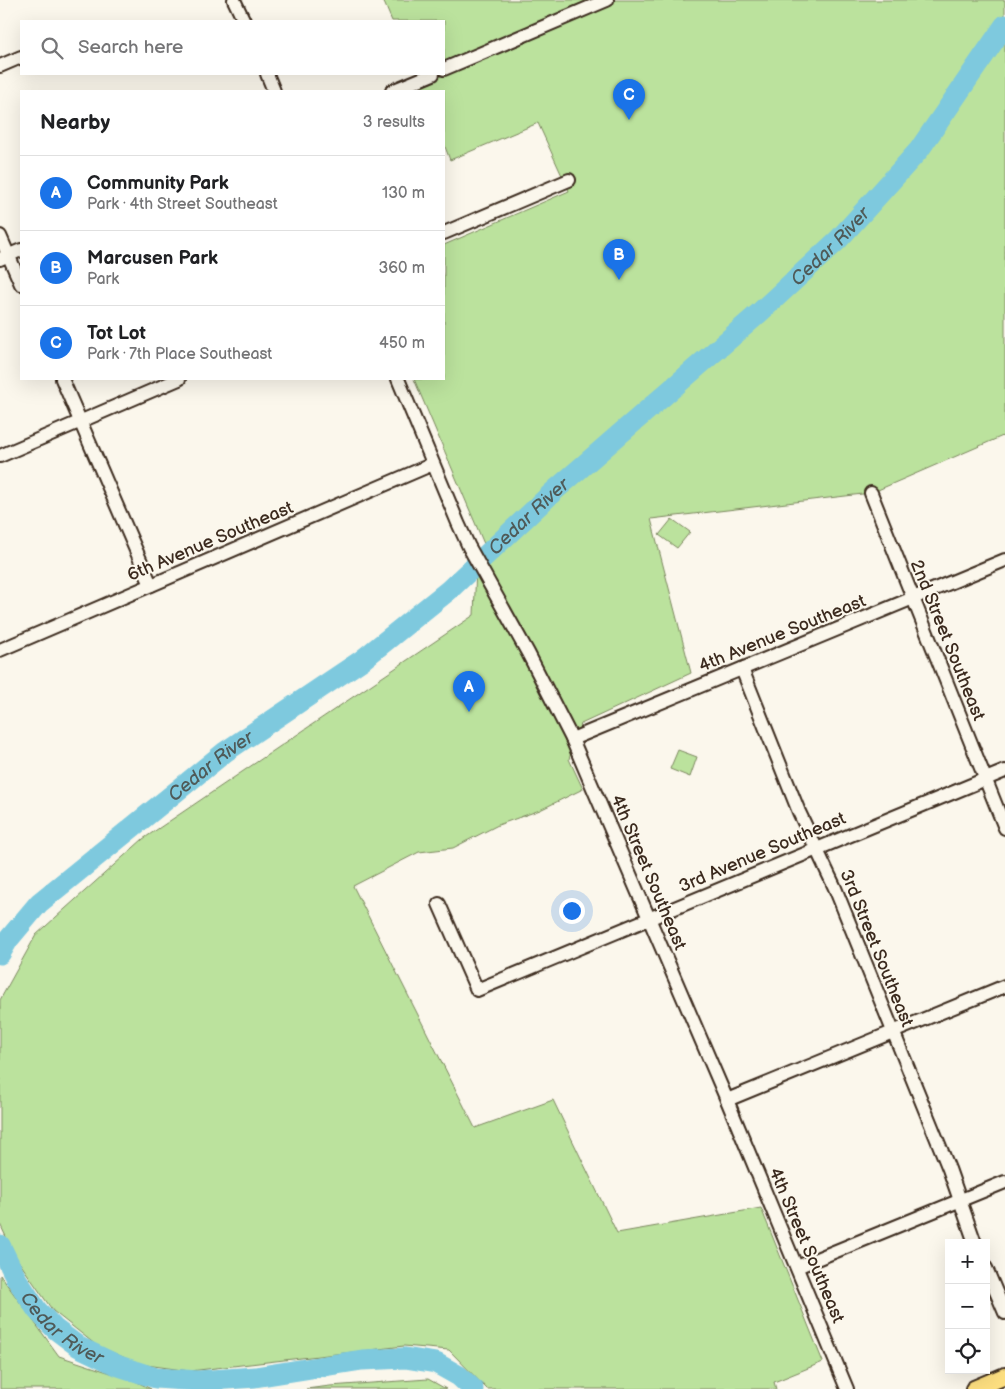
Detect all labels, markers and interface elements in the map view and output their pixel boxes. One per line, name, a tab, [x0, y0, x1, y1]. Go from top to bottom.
search box	[20, 20, 445, 75]
icon: search	[38, 34, 66, 62]
text: Search here	[78, 36, 183, 59]
pin: C	[613, 79, 645, 120]
text: Nearby	[40, 110, 110, 135]
text: 3 results	[363, 113, 425, 132]
text: Community Park	[87, 172, 229, 195]
text: A	[51, 184, 61, 203]
text: 130 m	[382, 184, 425, 203]
text: Park · 4th Street Southeast	[87, 195, 278, 214]
water label: Cedar River	[786, 202, 876, 291]
pin: B	[603, 239, 635, 280]
text: Marcusen Park	[87, 247, 218, 270]
text: B	[50, 259, 62, 278]
text: 360 m	[378, 259, 425, 278]
text: Park	[87, 270, 119, 289]
text: Tot Lot	[87, 322, 146, 345]
text: C	[50, 334, 62, 353]
text: 450 m	[379, 334, 425, 353]
text: Park · 7th Place Southeast	[87, 345, 272, 364]
water label: Cedar River	[484, 473, 575, 560]
street label: 6th Avenue Southeast	[124, 497, 297, 586]
street label: 2nd Street Southeast	[906, 557, 990, 724]
street label: 4th Avenue Southeast	[696, 590, 869, 677]
pin: A	[453, 671, 485, 712]
water label: Cedar River	[163, 726, 259, 807]
street label: 4th Street Southeast	[606, 791, 691, 953]
street label: 3rd Avenue Southeast	[676, 808, 849, 897]
street label: 3rd Street Southeast	[835, 867, 918, 1030]
your location	[559, 898, 585, 924]
street label: 4th Street Southeast	[764, 1164, 849, 1326]
map controls	[945, 1239, 990, 1374]
button: +	[945, 1239, 990, 1284]
button: −	[945, 1284, 990, 1329]
water label: Cedar River	[15, 1288, 108, 1370]
button: locate	[945, 1329, 990, 1374]

